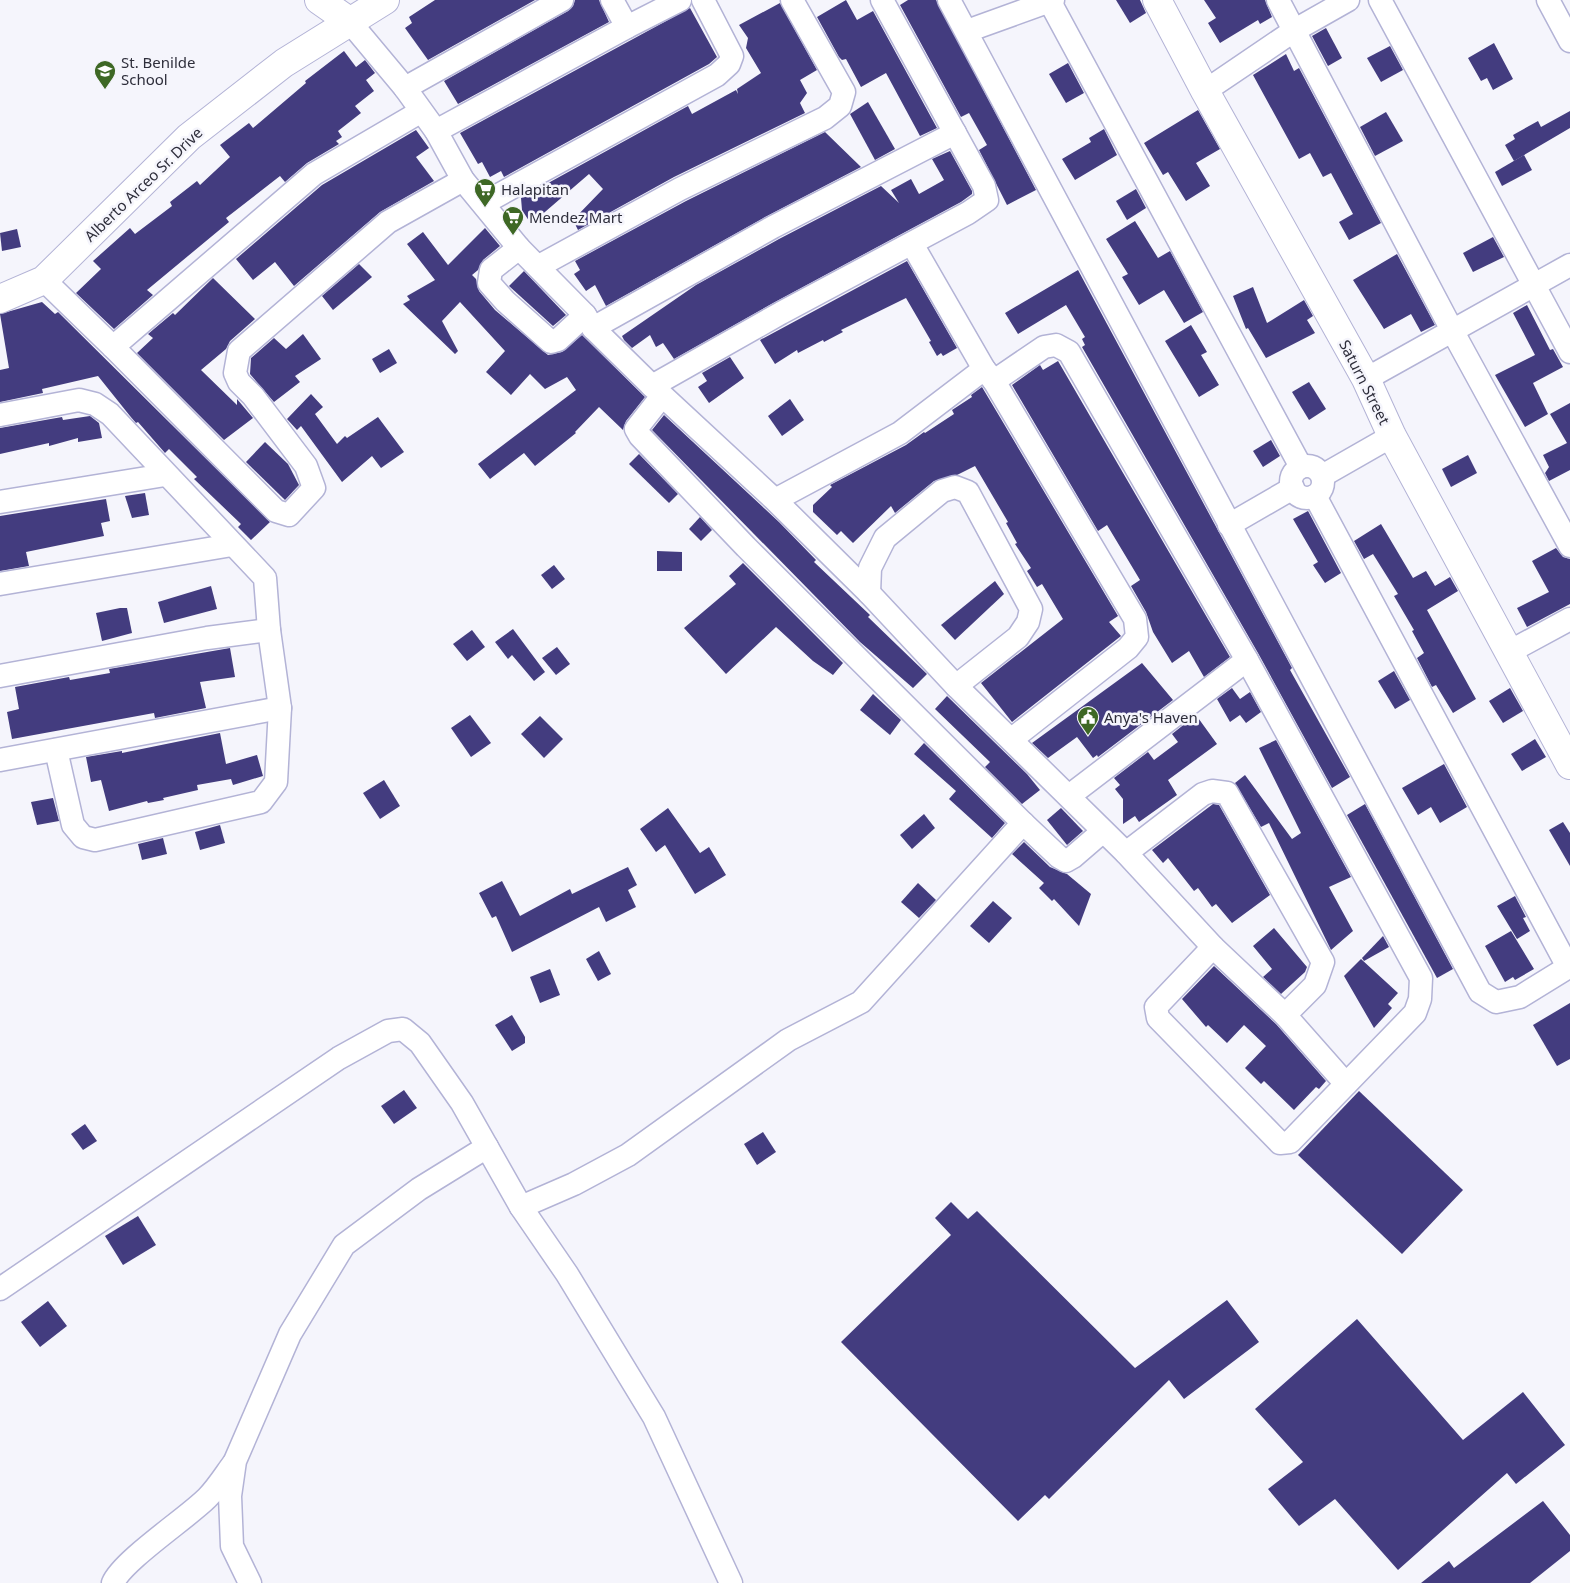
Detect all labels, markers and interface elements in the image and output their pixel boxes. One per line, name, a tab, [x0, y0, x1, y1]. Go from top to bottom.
place label: St. Benilde School	[121, 52, 195, 89]
school or university icon: St. Benilde School	[93, 59, 117, 90]
street label: Alberto Arceo Sr. Drive	[80, 122, 206, 246]
supermarket icon: Halapitan	[473, 177, 497, 208]
place label: Halapitan	[501, 179, 569, 199]
supermarket icon: Mendez Mart	[501, 205, 525, 236]
place label: Mendez Mart	[529, 207, 623, 227]
street label: Saturn Street	[1335, 336, 1395, 428]
public building icon: Anya's Haven	[1076, 705, 1100, 736]
place label: Anya's Haven	[1104, 707, 1198, 727]

